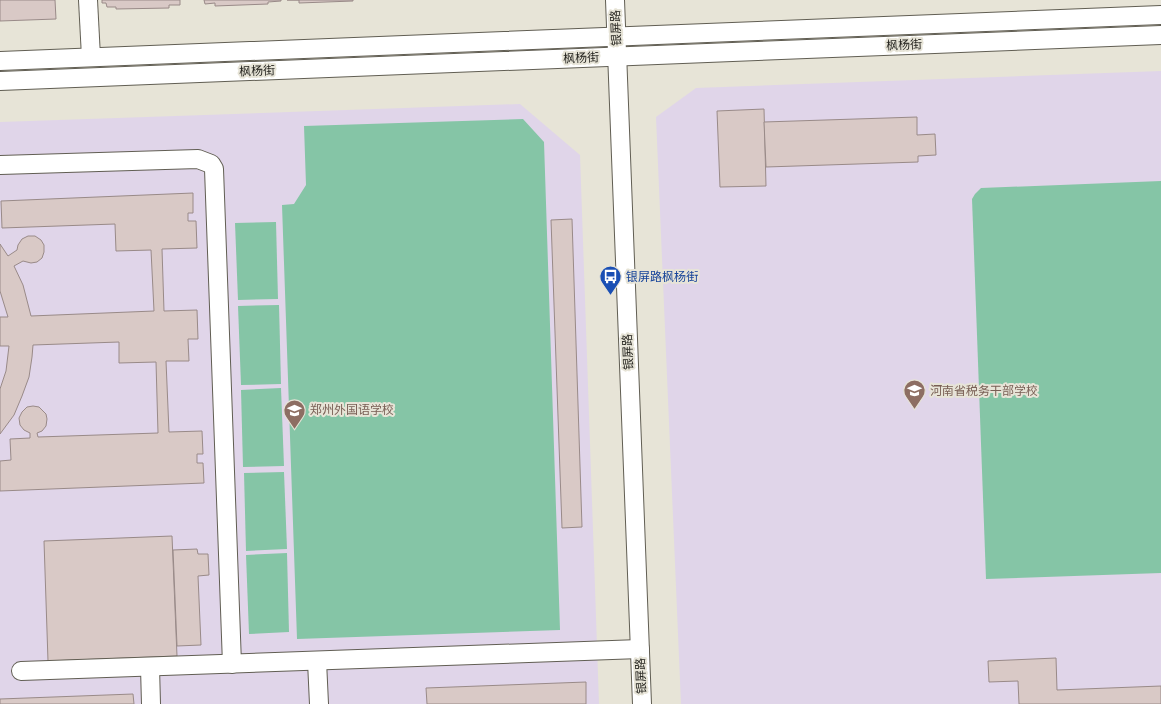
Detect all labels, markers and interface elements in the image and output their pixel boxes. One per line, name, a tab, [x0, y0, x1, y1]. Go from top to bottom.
street label: 银屏路	[608, 10, 624, 46]
street label: 枫杨街	[886, 37, 922, 53]
street label: 枫杨街	[563, 50, 599, 66]
street label: 枫杨街	[239, 63, 275, 79]
bus stop icon: 银屏路枫杨街	[598, 264, 624, 297]
place label: 银屏路枫杨街	[626, 270, 698, 284]
street label: 银屏路	[620, 334, 636, 370]
school or university icon: 河南省税务干部学校	[902, 378, 928, 411]
place label: 河南省税务干部学校	[930, 384, 1038, 398]
school or university icon: 郑州外国语学校	[282, 397, 308, 430]
place label: 郑州外国语学校	[310, 403, 394, 417]
street label: 银屏路	[633, 658, 649, 694]

